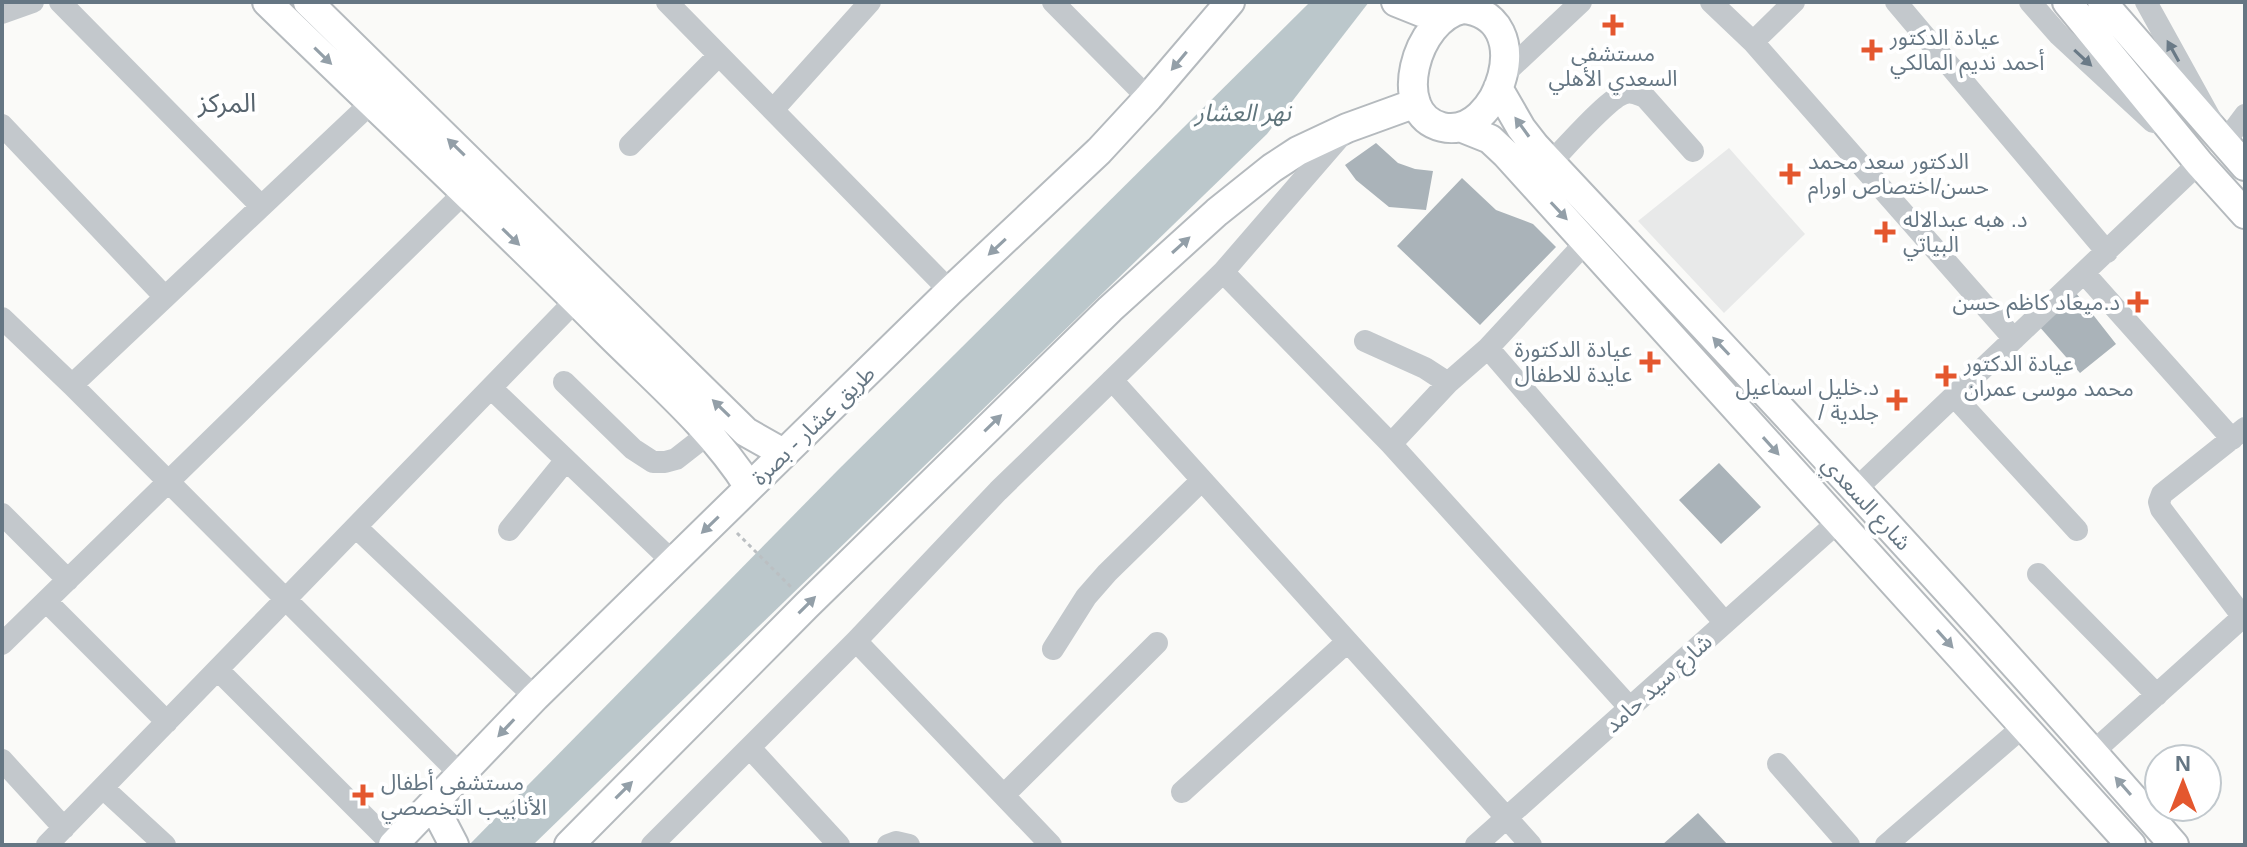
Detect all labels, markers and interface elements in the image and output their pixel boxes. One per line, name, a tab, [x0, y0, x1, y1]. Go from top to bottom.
marker: مستشفى السعدي الأهلي	[1602, 14, 1624, 36]
place label: عيادة الدكتور أحمد نديم المالكي	[1889, 25, 2045, 79]
marker: عيادة الدكتور أحمد نديم المالكي	[1861, 39, 1883, 61]
one-way arrow	[2166, 39, 2180, 62]
place label: مستشفى السعدي الأهلي	[1548, 41, 1678, 95]
one-way arrow	[313, 47, 332, 65]
one-way arrow	[2074, 49, 2093, 67]
one-way arrow	[1171, 52, 1189, 71]
district label: المركز	[197, 88, 256, 118]
water label: نهر العشار	[1193, 99, 1293, 127]
one-way arrow	[1514, 117, 1530, 138]
one-way arrow	[447, 138, 466, 157]
place label: الدكتور سعد محمد حسن/اختصاص اورام	[1808, 149, 1989, 203]
marker: الدكتور سعد محمد حسن/اختصاص اورام	[1779, 163, 1801, 185]
one-way arrow	[1550, 201, 1568, 220]
place label: د. هبه عبدالاله البياتي	[1903, 207, 2027, 261]
marker: د. هبه عبدالاله البياتي	[1874, 221, 1896, 243]
one-way arrow	[501, 227, 520, 245]
one-way arrow	[1172, 236, 1191, 254]
one-way arrow	[988, 237, 1007, 255]
place label: د.ميعاد كاظم حسن	[1953, 290, 2120, 319]
marker: د.ميعاد كاظم حسن	[2127, 291, 2149, 313]
place label: عيادة الدكتورة عايدة للاطفال	[1514, 337, 1632, 387]
one-way arrow	[1713, 337, 1731, 356]
marker: عيادة الدكتورة عايدة للاطفال	[1639, 351, 1661, 373]
place label: عيادة الدكتور محمد موسى عمران	[1963, 351, 2134, 401]
street label: طريق عشار - بصرة	[747, 361, 881, 491]
marker: عيادة الدكتور محمد موسى عمران	[1935, 365, 1957, 387]
place label: د.خليل اسماعيل / جلدية	[1736, 375, 1879, 425]
marker: د.خليل اسماعيل / جلدية	[1886, 389, 1908, 411]
one-way arrow	[712, 399, 731, 417]
one-way arrow	[983, 415, 1002, 433]
one-way arrow	[1762, 435, 1779, 455]
street label: شارع السعدي	[1814, 451, 1916, 558]
one-way arrow	[701, 515, 720, 534]
one-way arrow	[797, 596, 816, 615]
street label: شارع سيد حامد	[1600, 629, 1719, 741]
one-way arrow	[1936, 629, 1954, 648]
one-way arrow	[497, 718, 515, 737]
north arrow	[2143, 743, 2223, 823]
text: N	[2175, 751, 2191, 776]
place label: مستشفى أطفال الأنابيب التخصصي	[381, 769, 547, 824]
one-way arrow	[2115, 777, 2132, 797]
one-way arrow	[614, 781, 633, 800]
marker: مستشفى أطفال الأنابيب التخصصي	[352, 784, 374, 806]

